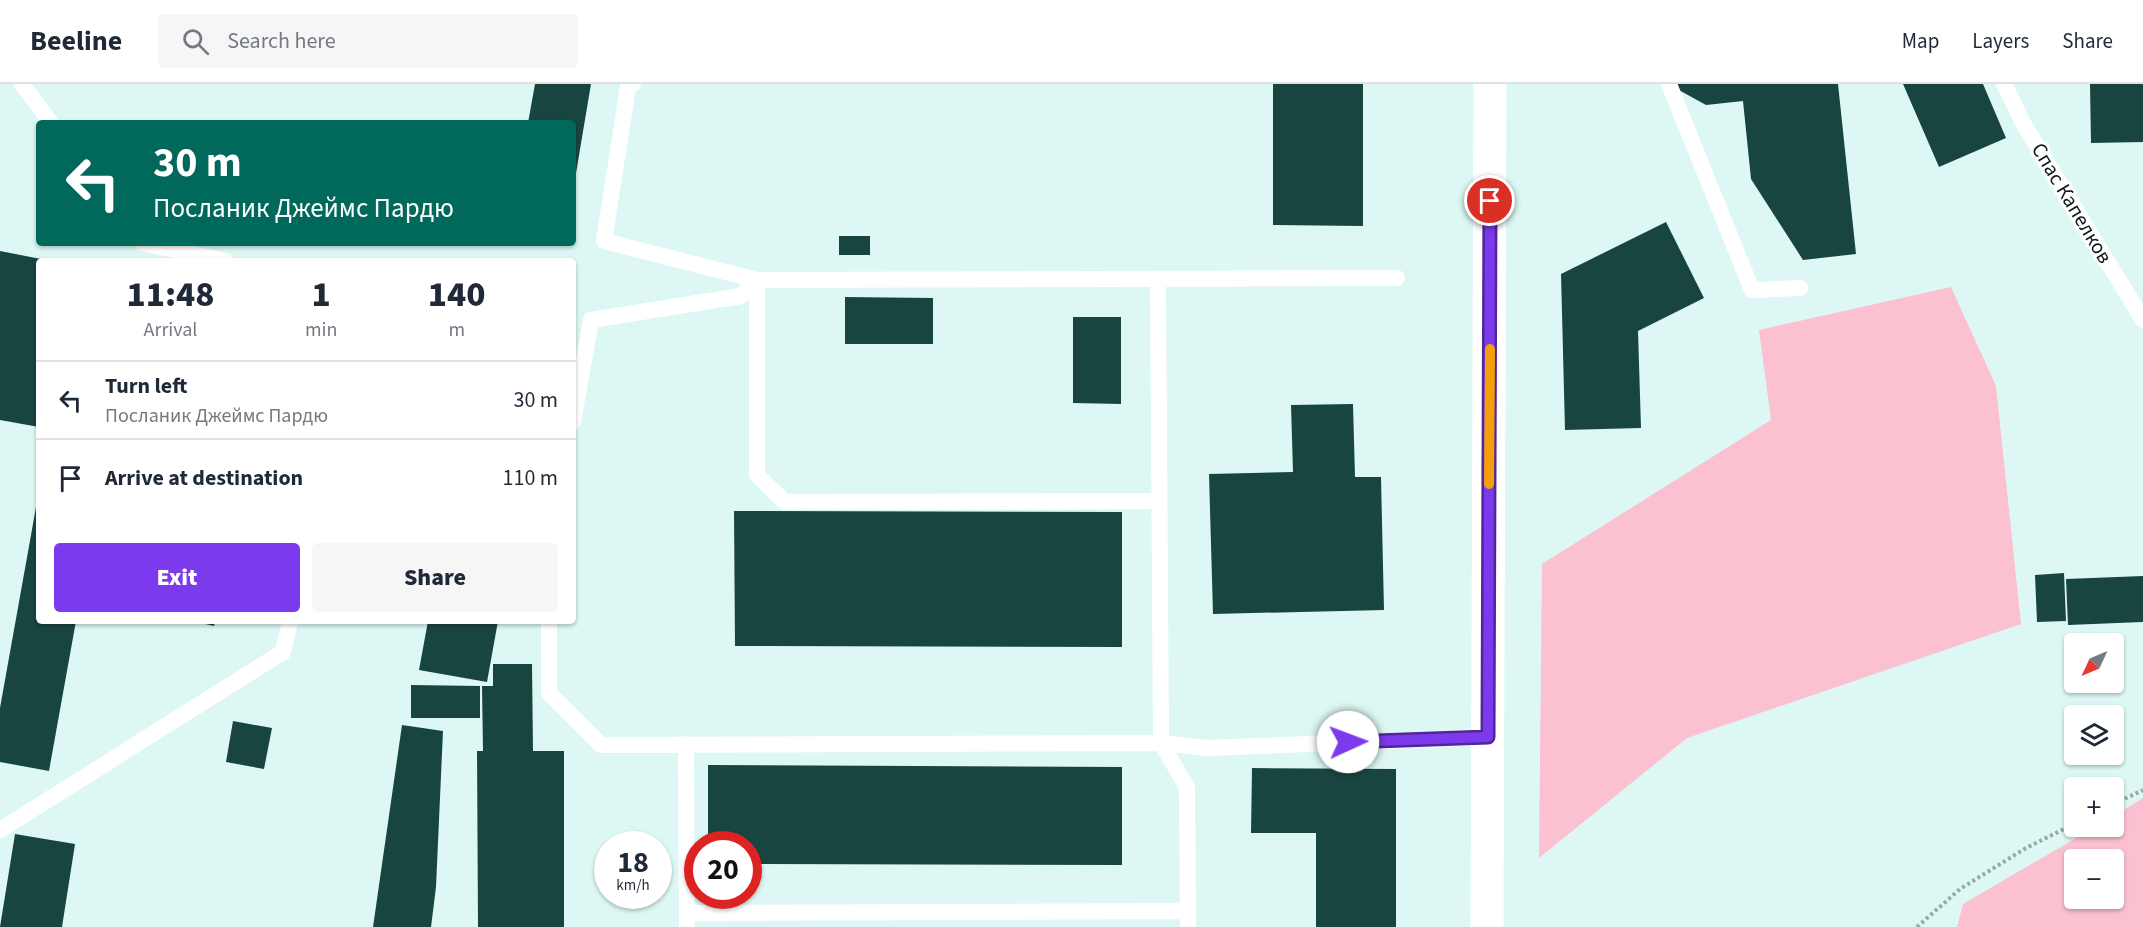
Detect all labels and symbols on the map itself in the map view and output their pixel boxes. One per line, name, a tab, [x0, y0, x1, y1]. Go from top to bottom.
street label: Спас Капелков	[2024, 137, 2120, 269]
pin	[1464, 175, 1515, 226]
north arrow	[2064, 633, 2124, 693]
position arrow	[1316, 710, 1380, 774]
speed limit sign: 20	[684, 831, 762, 909]

